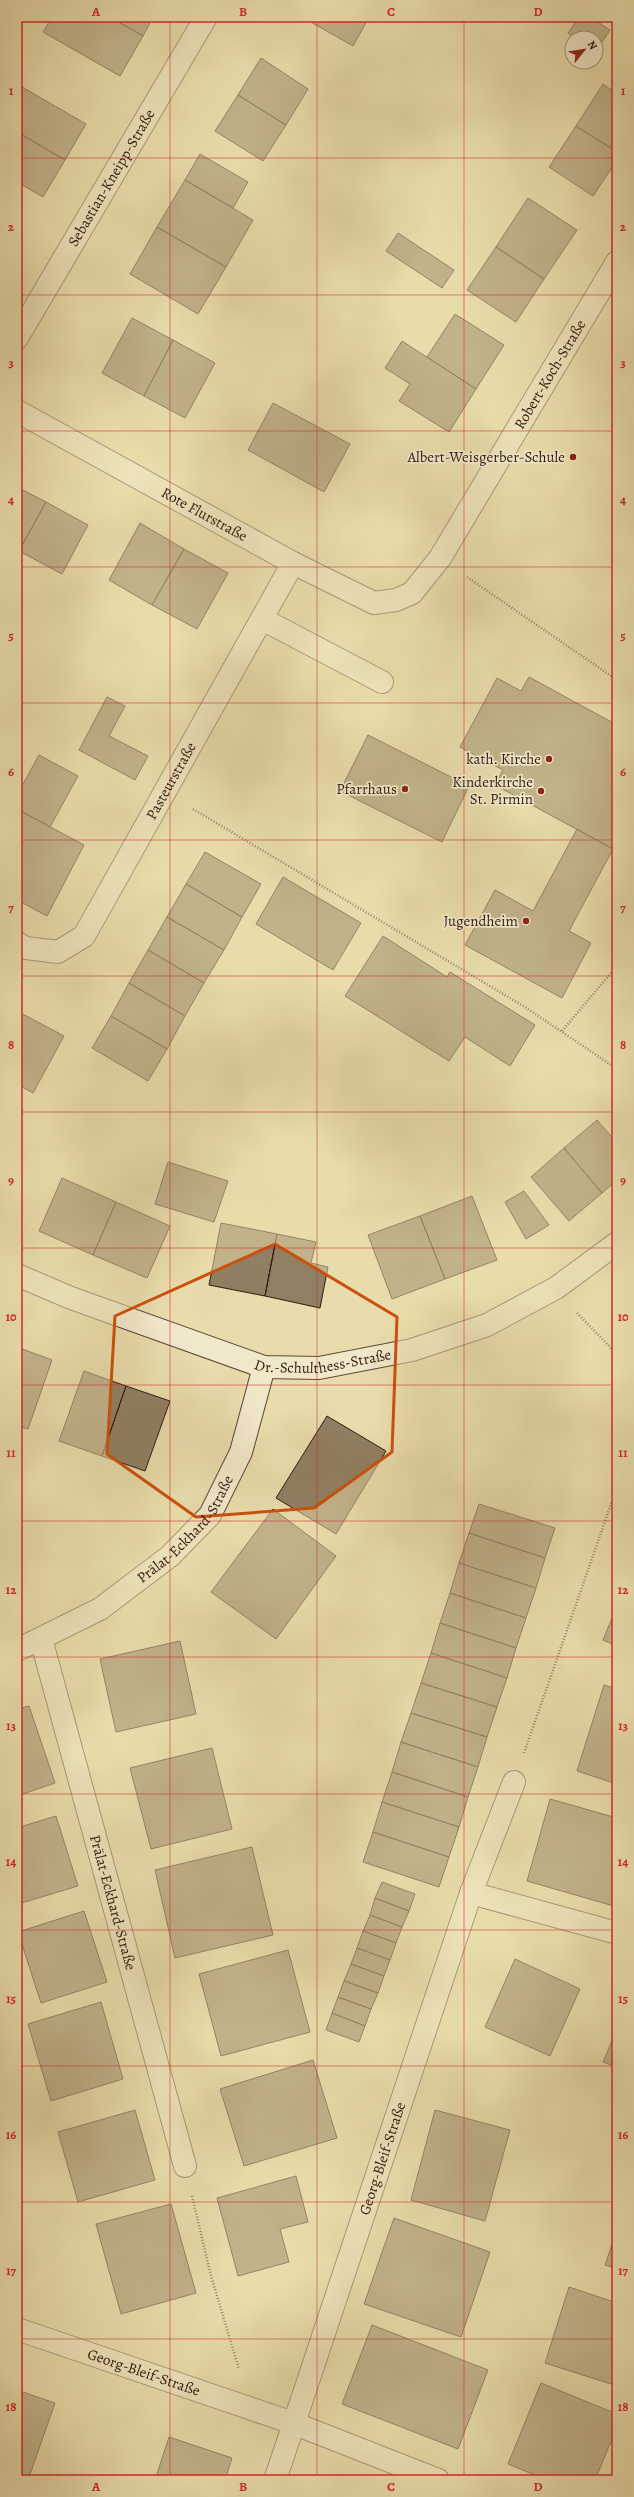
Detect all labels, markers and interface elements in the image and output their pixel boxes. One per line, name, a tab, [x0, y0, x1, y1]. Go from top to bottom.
text: A	[91, 3, 101, 20]
text: B	[239, 3, 247, 20]
text: C	[387, 3, 395, 20]
text: D	[533, 3, 543, 20]
north arrow	[564, 30, 604, 70]
text: N	[584, 38, 601, 52]
text: 1	[9, 82, 14, 99]
text: 1	[621, 82, 626, 99]
street label: Sebastian-Kneipp-Straße	[63, 105, 160, 250]
text: 2	[8, 218, 15, 235]
text: 2	[620, 218, 627, 235]
street label: Robert-Koch-Straße	[509, 316, 590, 433]
text: 3	[8, 354, 14, 371]
text: 3	[620, 354, 626, 371]
place label: Albert-Weisgerber-Schule	[407, 447, 565, 467]
marker: Albert-Weisgerber-Schule	[568, 452, 578, 462]
street label: Rote Flurstraße	[158, 482, 251, 546]
text: 4	[8, 491, 14, 508]
text: 4	[620, 491, 626, 508]
text: 5	[8, 627, 14, 644]
text: 5	[620, 627, 626, 644]
street label: Pasteurstraße	[141, 738, 201, 823]
place label: kath. Kirche	[466, 749, 541, 769]
marker: kath. Kirche	[544, 754, 554, 764]
text: 6	[8, 763, 14, 780]
text: 6	[620, 763, 626, 780]
place label: Kinderkirche St. Pirmin	[452, 772, 533, 809]
place label: Pfarrhaus	[336, 779, 397, 799]
marker: Pfarrhaus	[400, 784, 410, 794]
marker: Kinderkirche St. Pirmin	[536, 786, 546, 796]
text: 7	[8, 899, 14, 916]
text: 7	[620, 899, 626, 916]
place label: Jugendheim	[443, 911, 519, 931]
marker: Jugendheim	[521, 916, 531, 926]
text: 8	[8, 1036, 14, 1053]
text: 8	[620, 1036, 626, 1053]
text: 9	[8, 1172, 14, 1189]
text: 9	[620, 1172, 626, 1189]
text: 10	[5, 1308, 17, 1325]
text: 10	[617, 1308, 629, 1325]
street label: Dr.-Schulthess-Straße	[252, 1344, 393, 1378]
text: 11	[6, 1444, 16, 1461]
text: 11	[618, 1444, 628, 1461]
street label: Prälat-Eckhard-Straße	[133, 1472, 238, 1588]
text: 12	[6, 1581, 17, 1598]
text: 12	[618, 1581, 629, 1598]
text: 13	[6, 1717, 17, 1734]
text: 13	[618, 1717, 629, 1734]
street label: Prälat-Eckhard-Straße	[85, 1832, 141, 1973]
text: 14	[6, 1853, 16, 1870]
text: 14	[618, 1853, 628, 1870]
text: 15	[6, 1990, 17, 2007]
text: 15	[618, 1990, 629, 2007]
street label: Georg-Bleif-Straße	[354, 2099, 411, 2218]
text: 16	[6, 2126, 16, 2143]
text: 16	[618, 2126, 628, 2143]
text: 17	[6, 2262, 17, 2279]
text: 17	[618, 2262, 629, 2279]
street label: Georg-Bleif-Straße	[85, 2344, 203, 2401]
text: 18	[6, 2398, 16, 2415]
text: 18	[618, 2398, 628, 2415]
text: A	[91, 2478, 101, 2495]
text: B	[239, 2478, 247, 2495]
text: C	[387, 2478, 395, 2495]
text: D	[533, 2478, 543, 2495]

